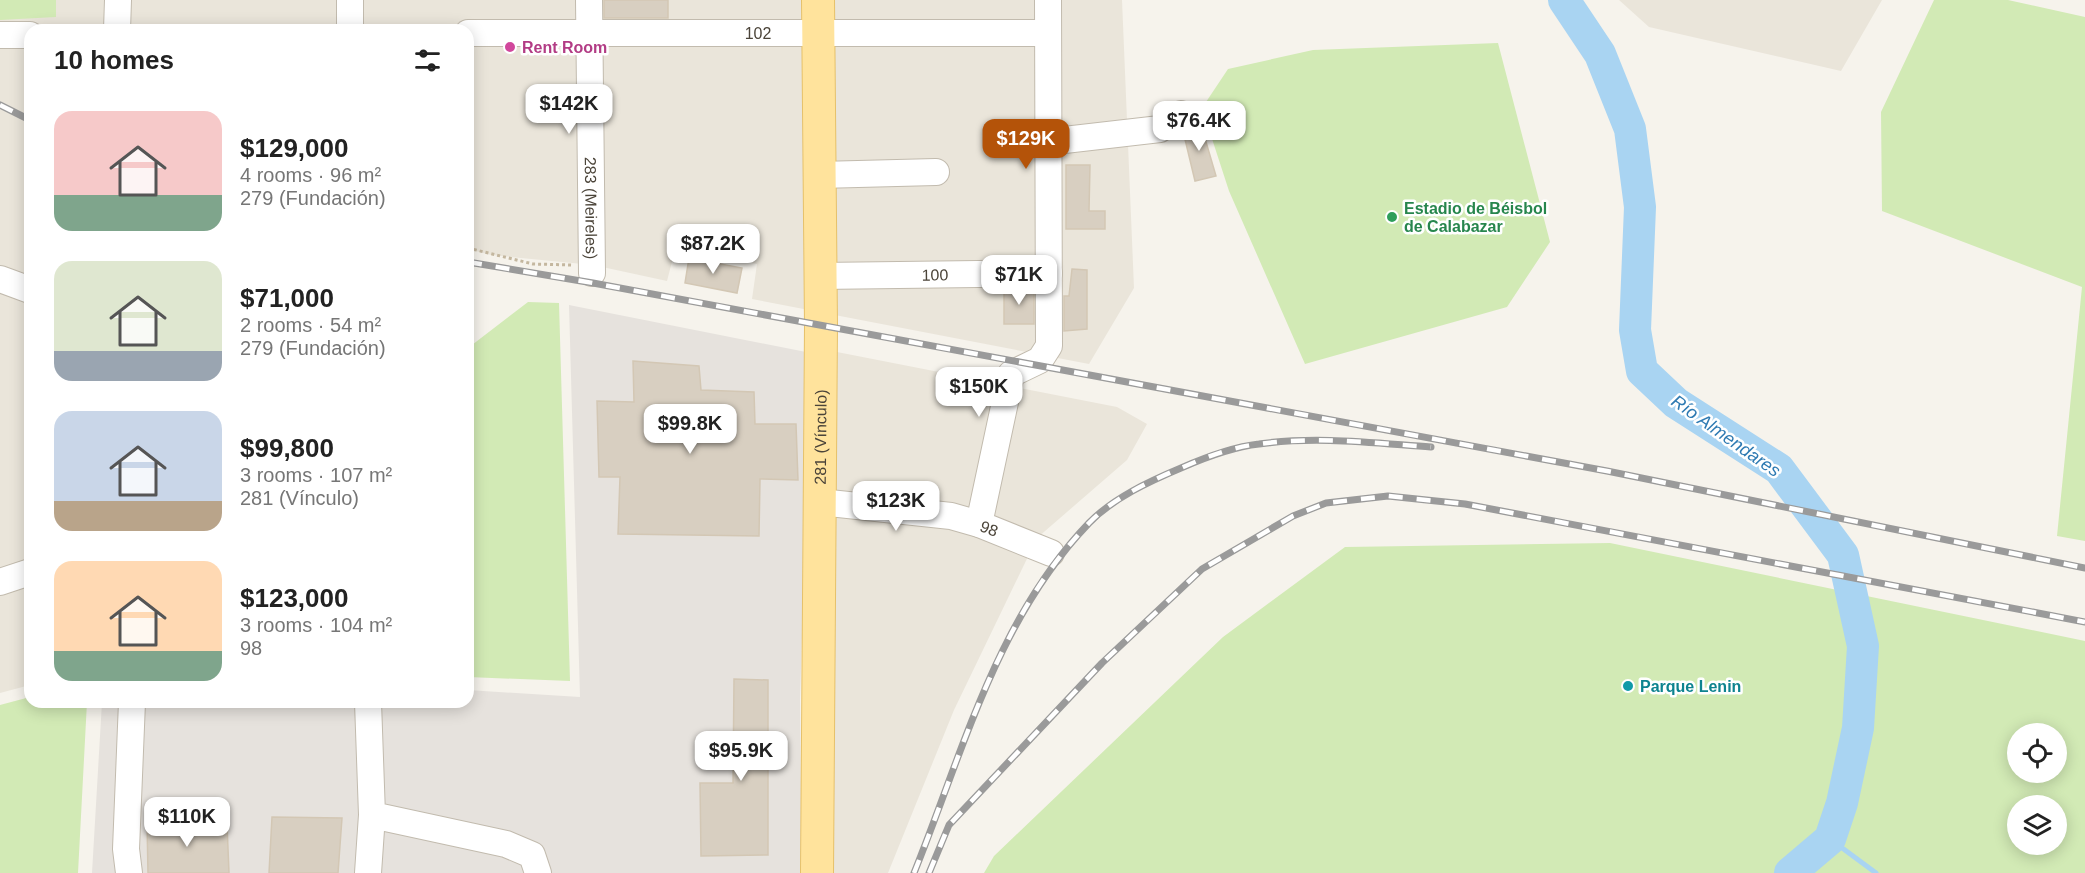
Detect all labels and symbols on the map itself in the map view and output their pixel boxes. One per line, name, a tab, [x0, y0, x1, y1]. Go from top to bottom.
street label: 102	[745, 25, 771, 42]
place label: Rent Room	[522, 39, 607, 56]
marker: Rent Room	[503, 40, 517, 54]
pin: $142K	[527, 84, 611, 135]
pin: $76.4K	[1150, 101, 1248, 152]
pin: $129K	[984, 119, 1068, 170]
street label: 283 (Meireles)	[582, 157, 600, 259]
place label: Estadio de Béisbol de Calabazar	[1404, 200, 1547, 235]
marker: Estadio de Béisbol de Calabazar	[1385, 210, 1399, 224]
pin: $87.2K	[664, 224, 762, 275]
pin: $71K	[983, 255, 1055, 306]
street label: 100	[922, 266, 949, 283]
pin: $150K	[937, 367, 1021, 418]
street label: 281 (Vínculo)	[811, 389, 829, 485]
water label: Río Almendares	[1668, 391, 1784, 481]
pin: $99.8K	[641, 404, 739, 455]
pin: $123K	[854, 481, 938, 532]
street label: 98	[978, 517, 1001, 539]
place label: Parque Lenin	[1640, 678, 1741, 695]
marker: Parque Lenin	[1621, 679, 1635, 693]
pin: $95.9K	[692, 731, 790, 782]
pin: $110K	[145, 797, 229, 848]

